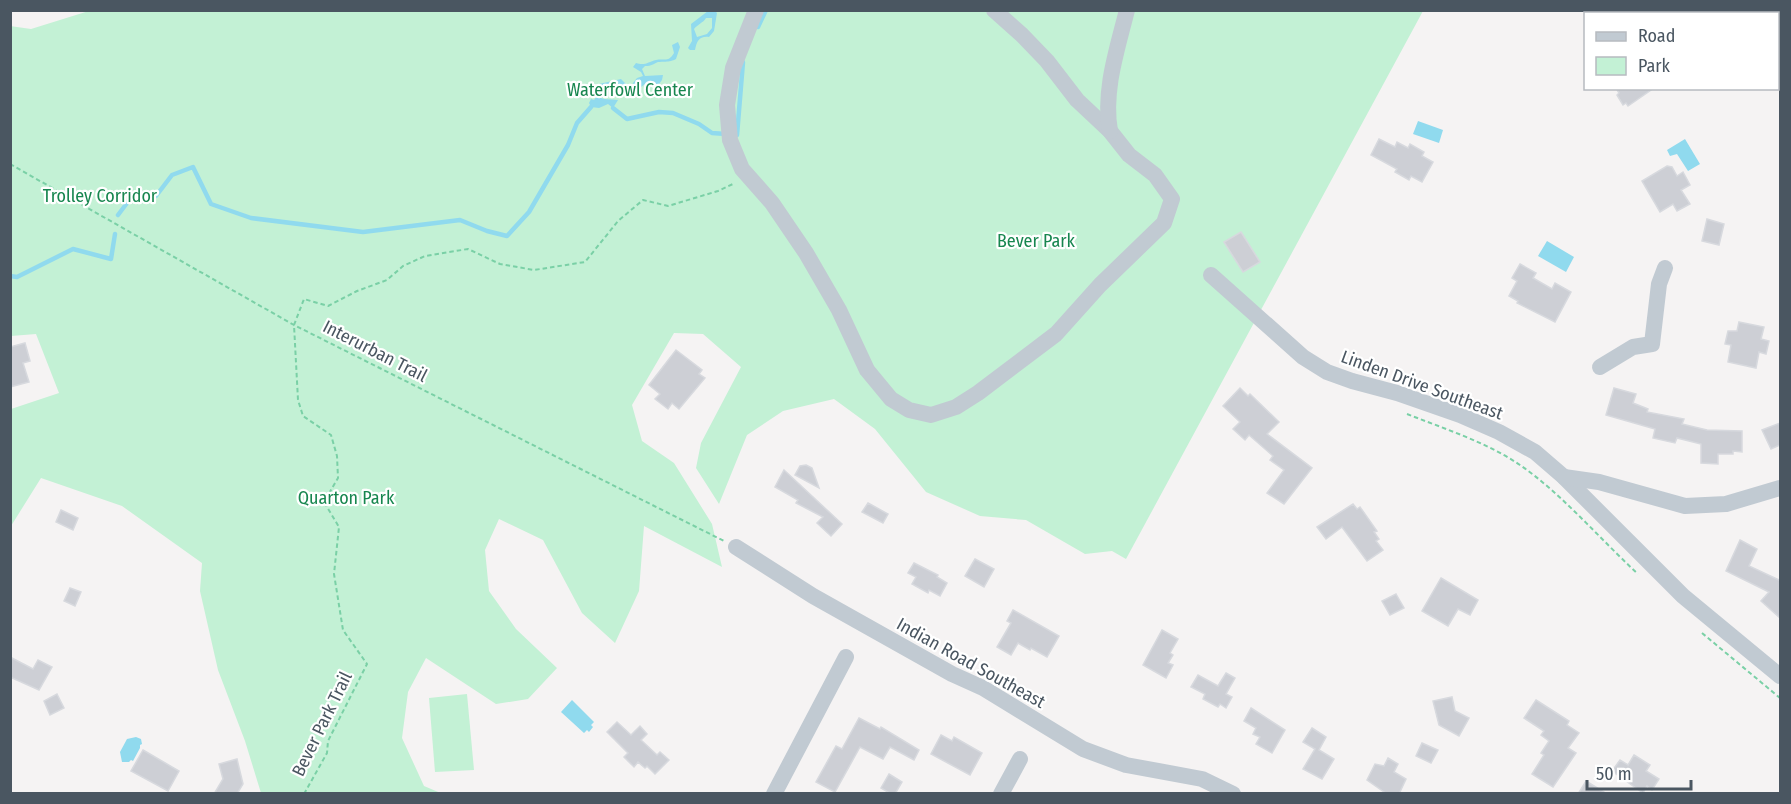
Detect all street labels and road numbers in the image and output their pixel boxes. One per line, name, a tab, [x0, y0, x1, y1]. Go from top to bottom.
street label: Interurban Trail	[319, 315, 431, 387]
street label: Linden Drive Southeast	[1338, 345, 1506, 425]
street label: Indian Road Southeast	[893, 613, 1049, 713]
street label: Bever Park Trail	[287, 668, 357, 780]

